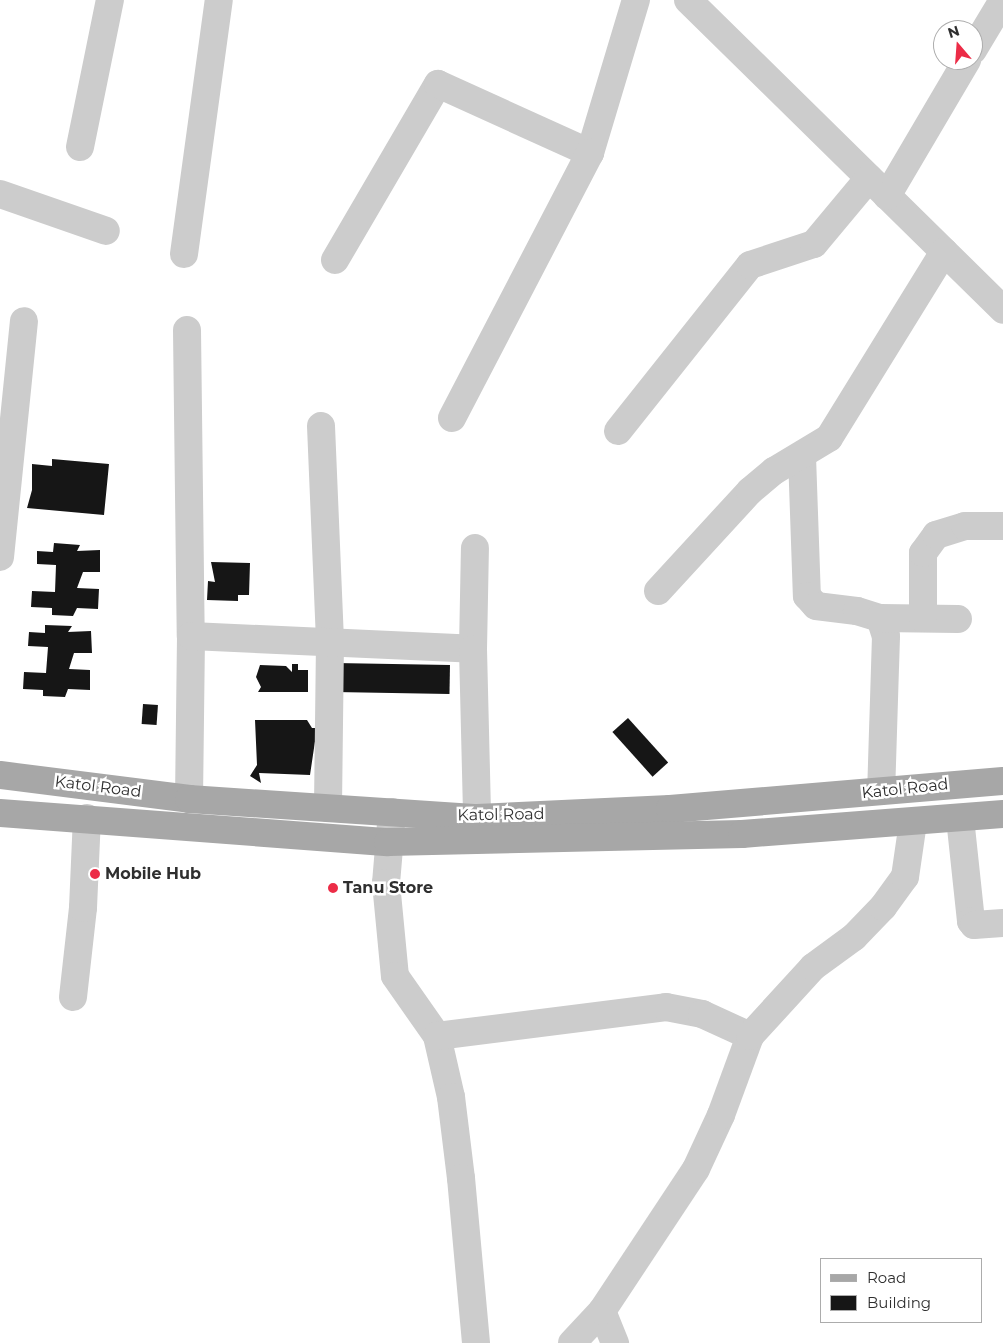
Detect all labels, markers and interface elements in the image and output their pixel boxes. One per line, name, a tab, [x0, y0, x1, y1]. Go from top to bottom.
north arrow	[933, 20, 983, 70]
text: N	[946, 21, 962, 42]
street label: Katol Road	[54, 772, 142, 802]
street label: Katol Road	[861, 775, 949, 803]
street label: Katol Road	[457, 805, 545, 825]
place label: Mobile Hub	[105, 864, 201, 884]
marker: Mobile Hub	[89, 868, 101, 880]
place label: Tanu Store	[343, 878, 433, 898]
marker: Tanu Store	[327, 882, 339, 894]
legend	[820, 1258, 983, 1323]
text: Road	[867, 1268, 906, 1287]
text: Building	[867, 1293, 931, 1312]

